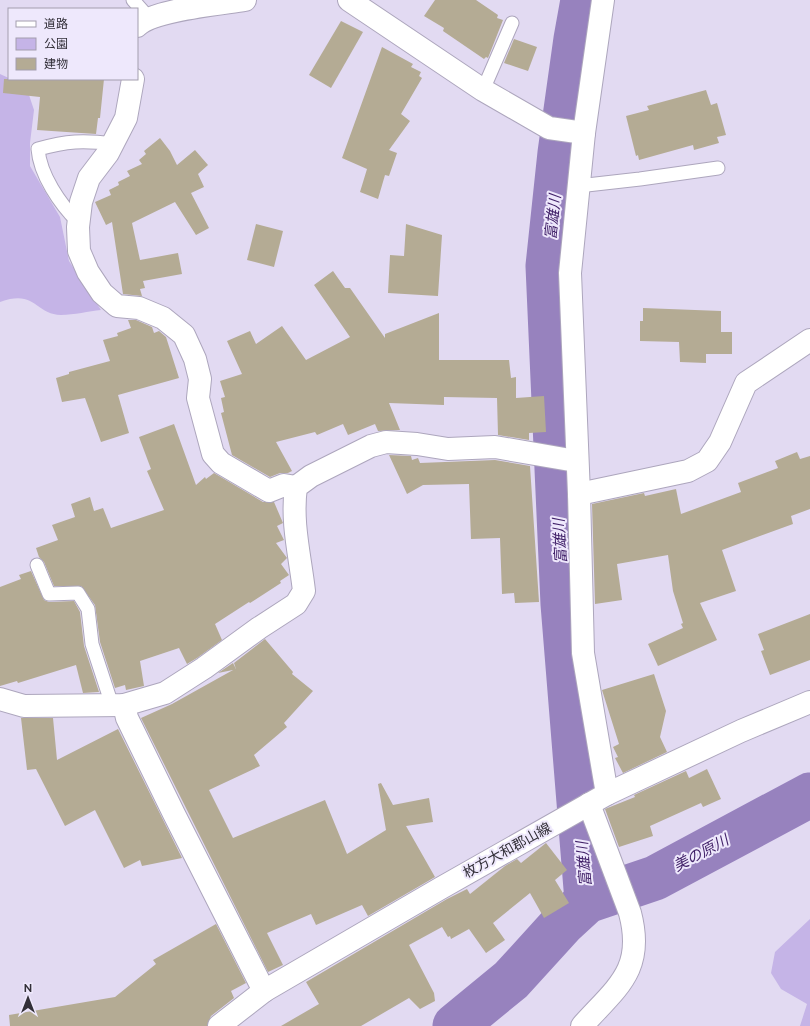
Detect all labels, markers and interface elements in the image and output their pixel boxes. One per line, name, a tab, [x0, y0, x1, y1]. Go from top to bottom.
legend	[8, 8, 138, 80]
text: 道路	[44, 17, 68, 31]
text: 公園	[44, 37, 68, 51]
text: 建物	[44, 57, 68, 71]
water label: 富雄川	[542, 192, 565, 240]
water label: 富雄川	[550, 516, 570, 564]
street label: 枚方大和郡山線	[460, 819, 554, 881]
water label: 美の原川	[670, 830, 733, 875]
water label: 富雄川	[573, 839, 595, 887]
north arrow	[8, 978, 48, 1018]
text: N	[24, 982, 32, 995]

